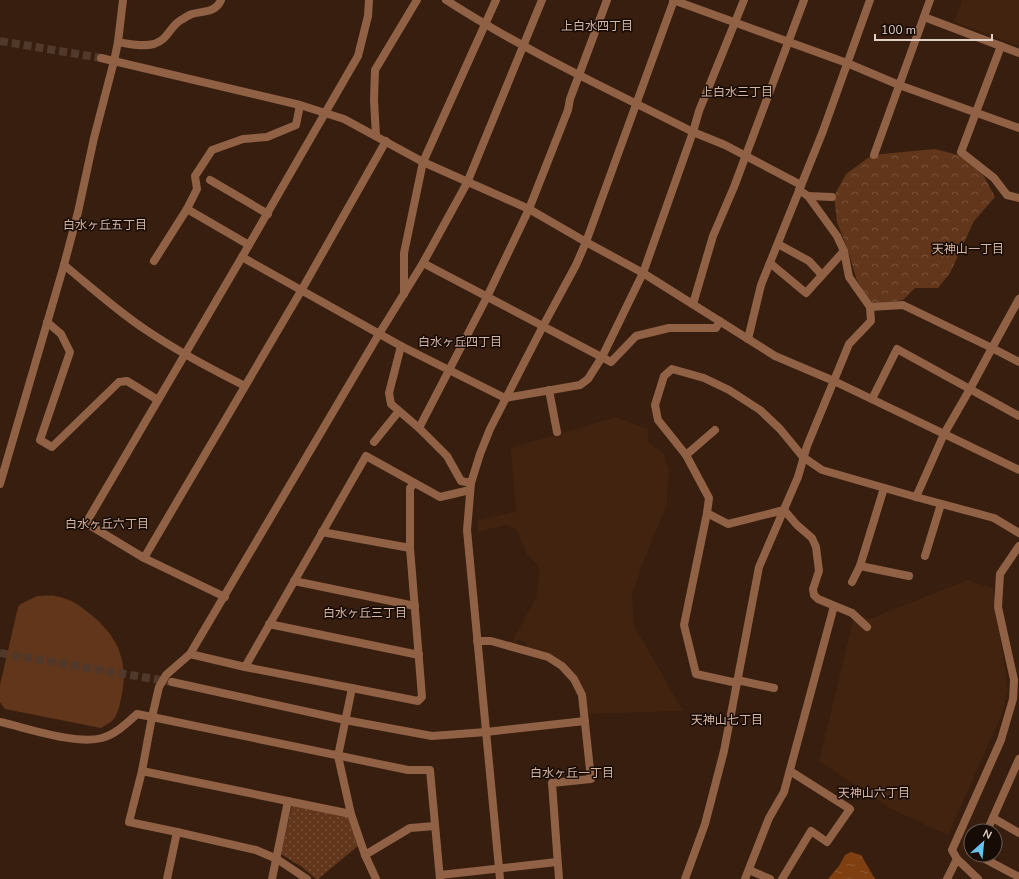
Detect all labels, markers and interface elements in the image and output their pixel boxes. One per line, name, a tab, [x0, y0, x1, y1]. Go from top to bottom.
scale bar	[875, 16, 992, 42]
district label: 上白水四丁目	[561, 18, 633, 34]
text: 100 m	[881, 22, 916, 38]
district label: 上白水三丁目	[701, 84, 773, 100]
district label: 白水ヶ丘五丁目	[63, 217, 147, 233]
district label: 天神山一丁目	[932, 241, 1004, 257]
district label: 白水ヶ丘四丁目	[418, 334, 502, 350]
district label: 白水ヶ丘六丁目	[65, 516, 149, 532]
district label: 白水ヶ丘三丁目	[323, 605, 407, 621]
district label: 天神山七丁目	[691, 712, 763, 728]
district label: 白水ヶ丘一丁目	[530, 765, 614, 781]
district label: 天神山六丁目	[838, 785, 910, 801]
north arrow	[963, 823, 1003, 863]
text: N	[980, 826, 994, 843]

